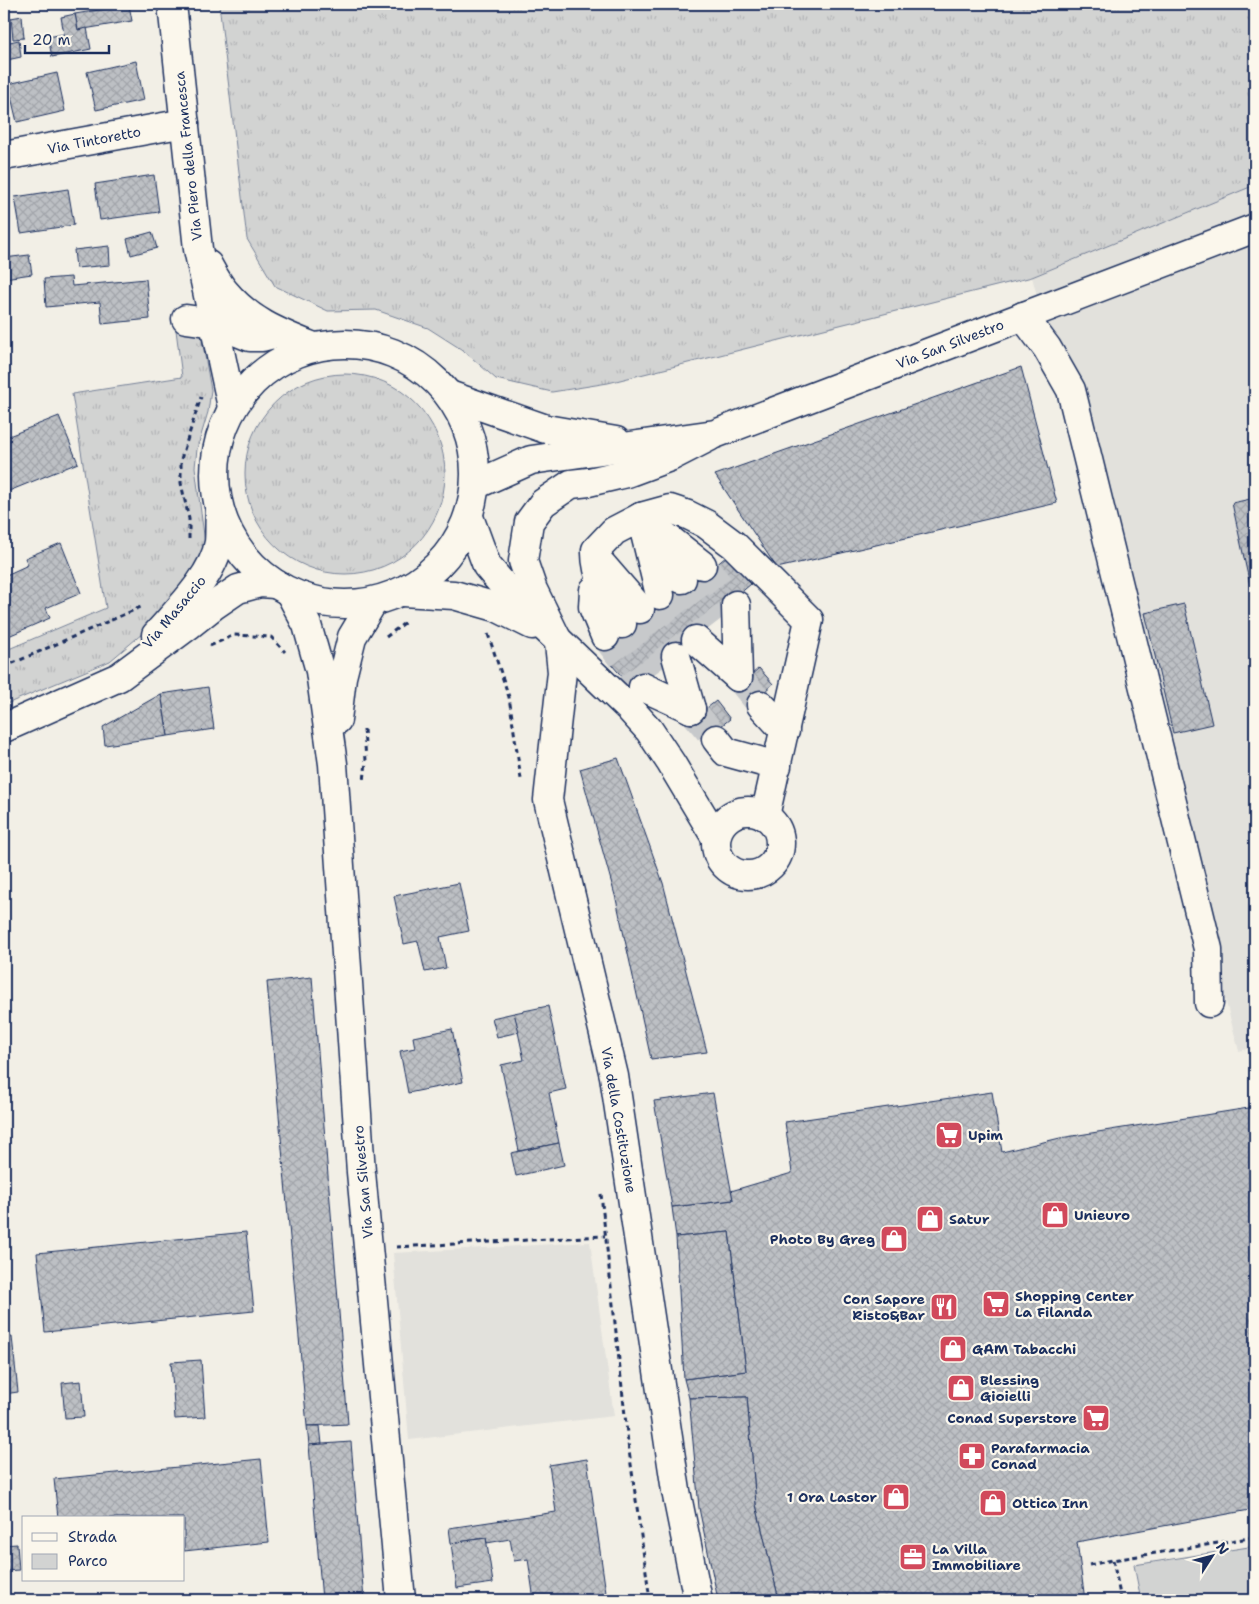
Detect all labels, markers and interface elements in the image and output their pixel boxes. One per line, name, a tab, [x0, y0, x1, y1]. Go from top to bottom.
scale bar	[25, 22, 109, 54]
text: 20 m	[32, 30, 71, 50]
street label: Via Piero della Francesca	[170, 70, 206, 242]
street label: Via Tintoretto	[46, 122, 142, 158]
street label: Via San Silvestro	[894, 315, 1006, 373]
street label: Via Masaccio	[138, 572, 210, 652]
street label: Via della Costituzione	[597, 1045, 641, 1195]
supermarket icon: Upim	[934, 1120, 964, 1150]
street label: Via San Silvestro	[349, 1124, 377, 1240]
place label: Upim	[968, 1126, 1003, 1144]
shop icon: Unieuro	[1040, 1200, 1070, 1230]
shop icon: Satur	[915, 1204, 945, 1234]
place label: Unieuro	[1074, 1206, 1130, 1224]
place label: Satur	[949, 1210, 990, 1228]
shop icon: Photo By Greg	[879, 1224, 909, 1254]
place label: Photo By Greg	[770, 1230, 875, 1248]
place label: Shopping Center La Filanda	[1015, 1287, 1135, 1321]
supermarket icon: Shopping Center La Filanda	[981, 1289, 1011, 1319]
place label: Con Sapore Risto&Bar	[843, 1290, 925, 1324]
restaurant icon: Con Sapore Risto&Bar	[929, 1292, 959, 1322]
shop icon: GAM Tabacchi	[938, 1334, 968, 1364]
place label: GAM Tabacchi	[972, 1340, 1076, 1358]
place label: Blessing Gioielli	[980, 1371, 1039, 1405]
shop icon: Blessing Gioielli	[946, 1373, 976, 1403]
supermarket icon: Conad Superstore	[1081, 1403, 1111, 1433]
place label: Conad Superstore	[947, 1409, 1077, 1427]
place label: Parafarmacia Conad	[991, 1439, 1090, 1473]
pharmacy icon: Parafarmacia Conad	[957, 1441, 987, 1471]
shop icon: 1 Ora Lastor	[881, 1482, 911, 1512]
place label: 1 Ora Lastor	[787, 1488, 877, 1506]
shop icon: Ottica Inn	[978, 1488, 1008, 1518]
place label: Ottica Inn	[1012, 1494, 1088, 1512]
legend	[22, 1516, 185, 1582]
text: Strada	[68, 1527, 117, 1547]
north arrow	[1186, 1532, 1236, 1582]
text: N	[1212, 1539, 1233, 1558]
place label: La Villa Immobiliare	[932, 1540, 1021, 1574]
office icon: La Villa Immobiliare	[898, 1542, 928, 1572]
text: Parco	[68, 1551, 108, 1571]

